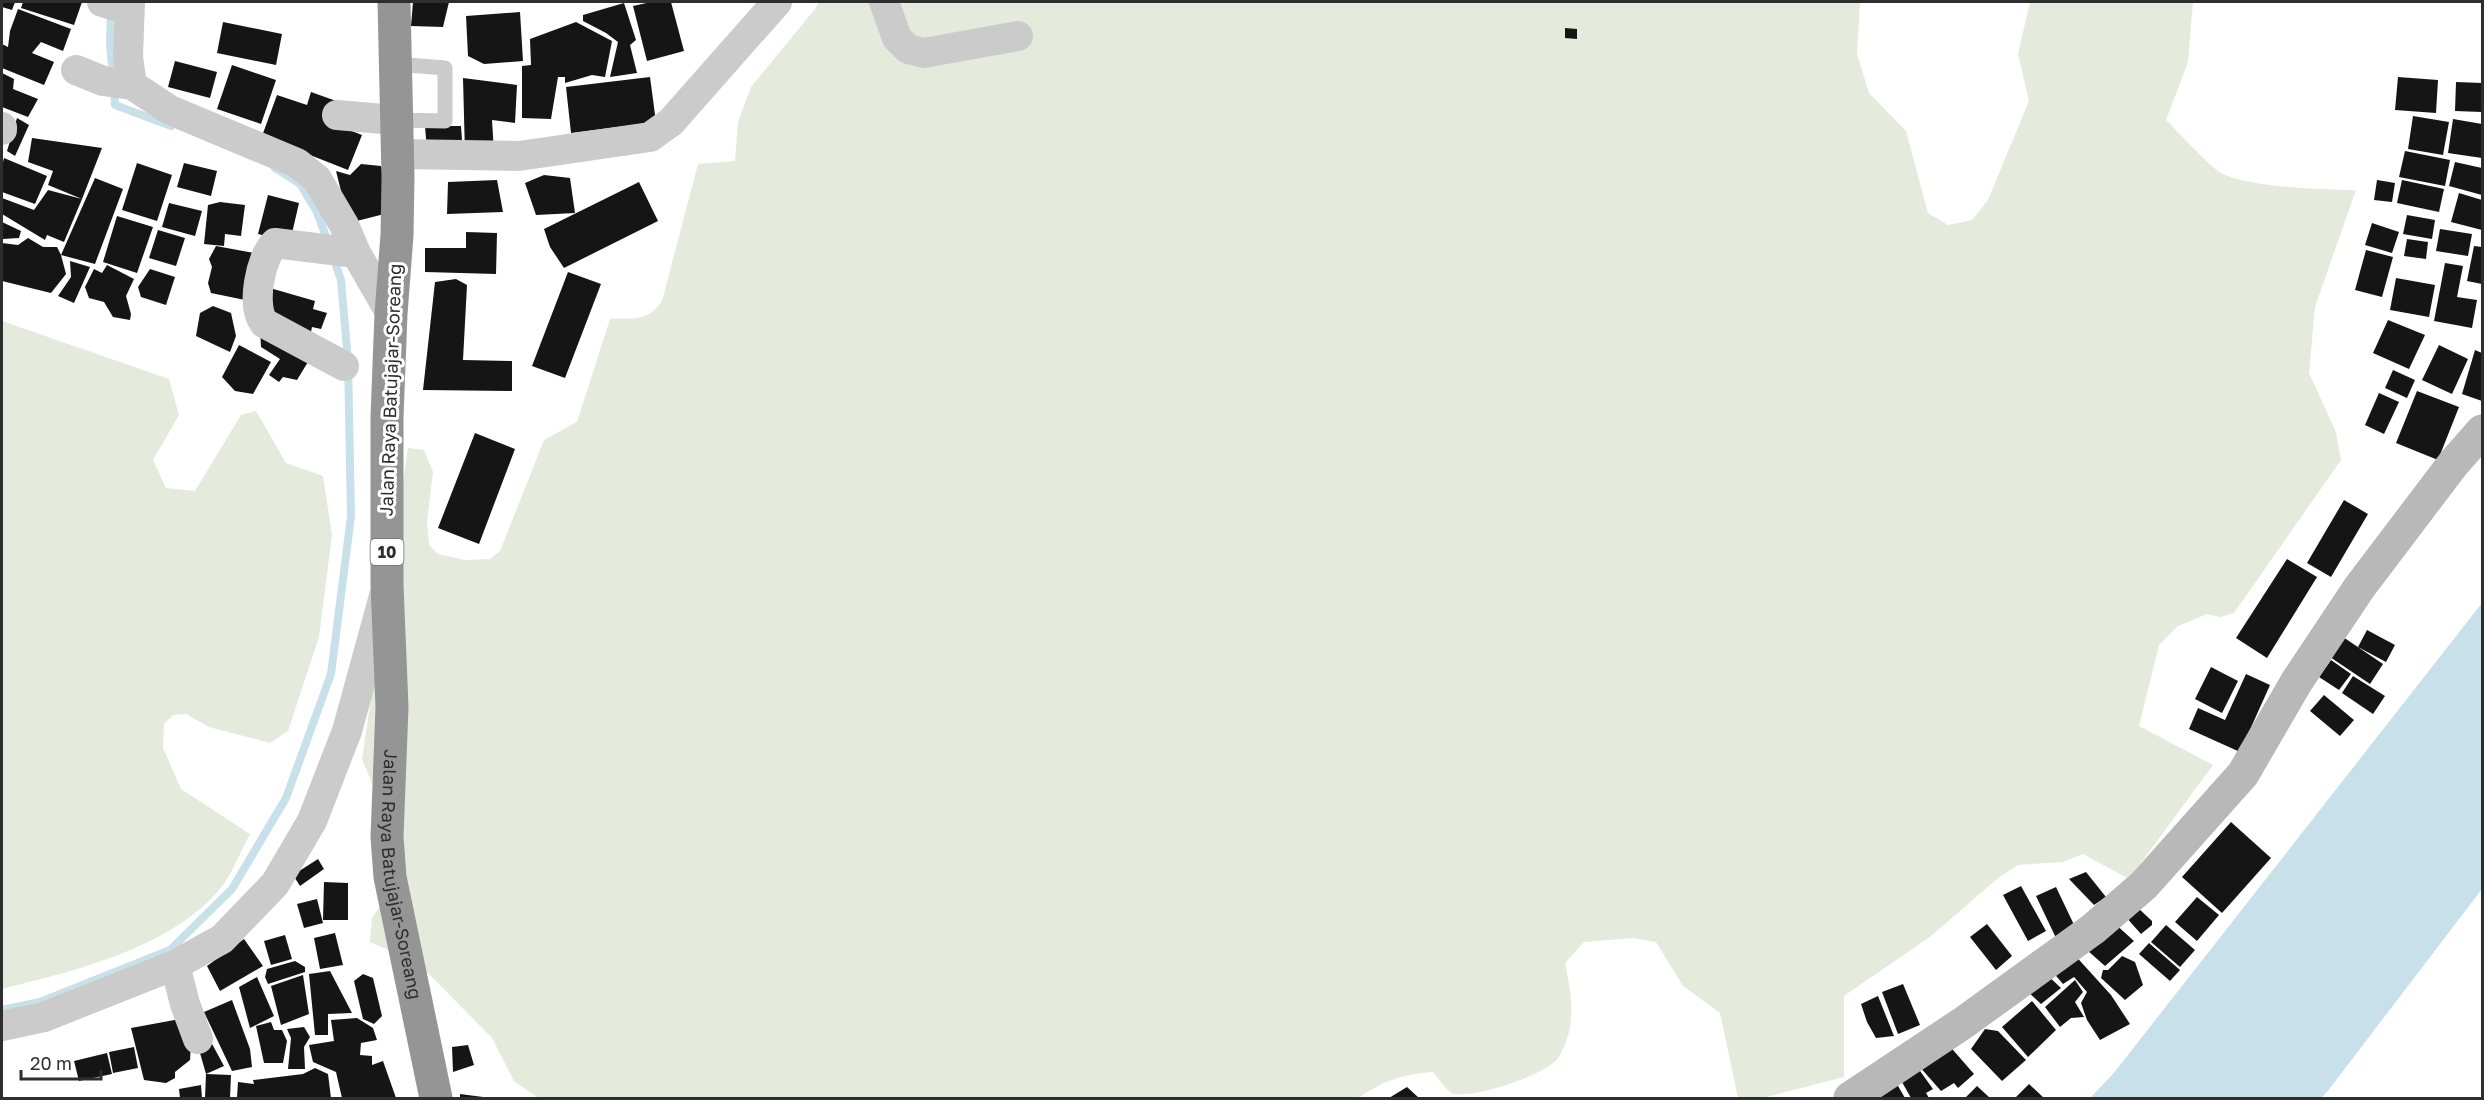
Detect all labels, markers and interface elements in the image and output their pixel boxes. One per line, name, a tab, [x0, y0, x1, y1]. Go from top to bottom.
street label: Jalan Raya Batujajar-Soreang	[375, 263, 405, 517]
road number: 10	[370, 539, 404, 565]
street label: Jalan Raya Batujajar-Soreang	[377, 749, 427, 1001]
scale bar	[21, 1043, 100, 1081]
text: 20 m	[30, 1052, 72, 1074]

